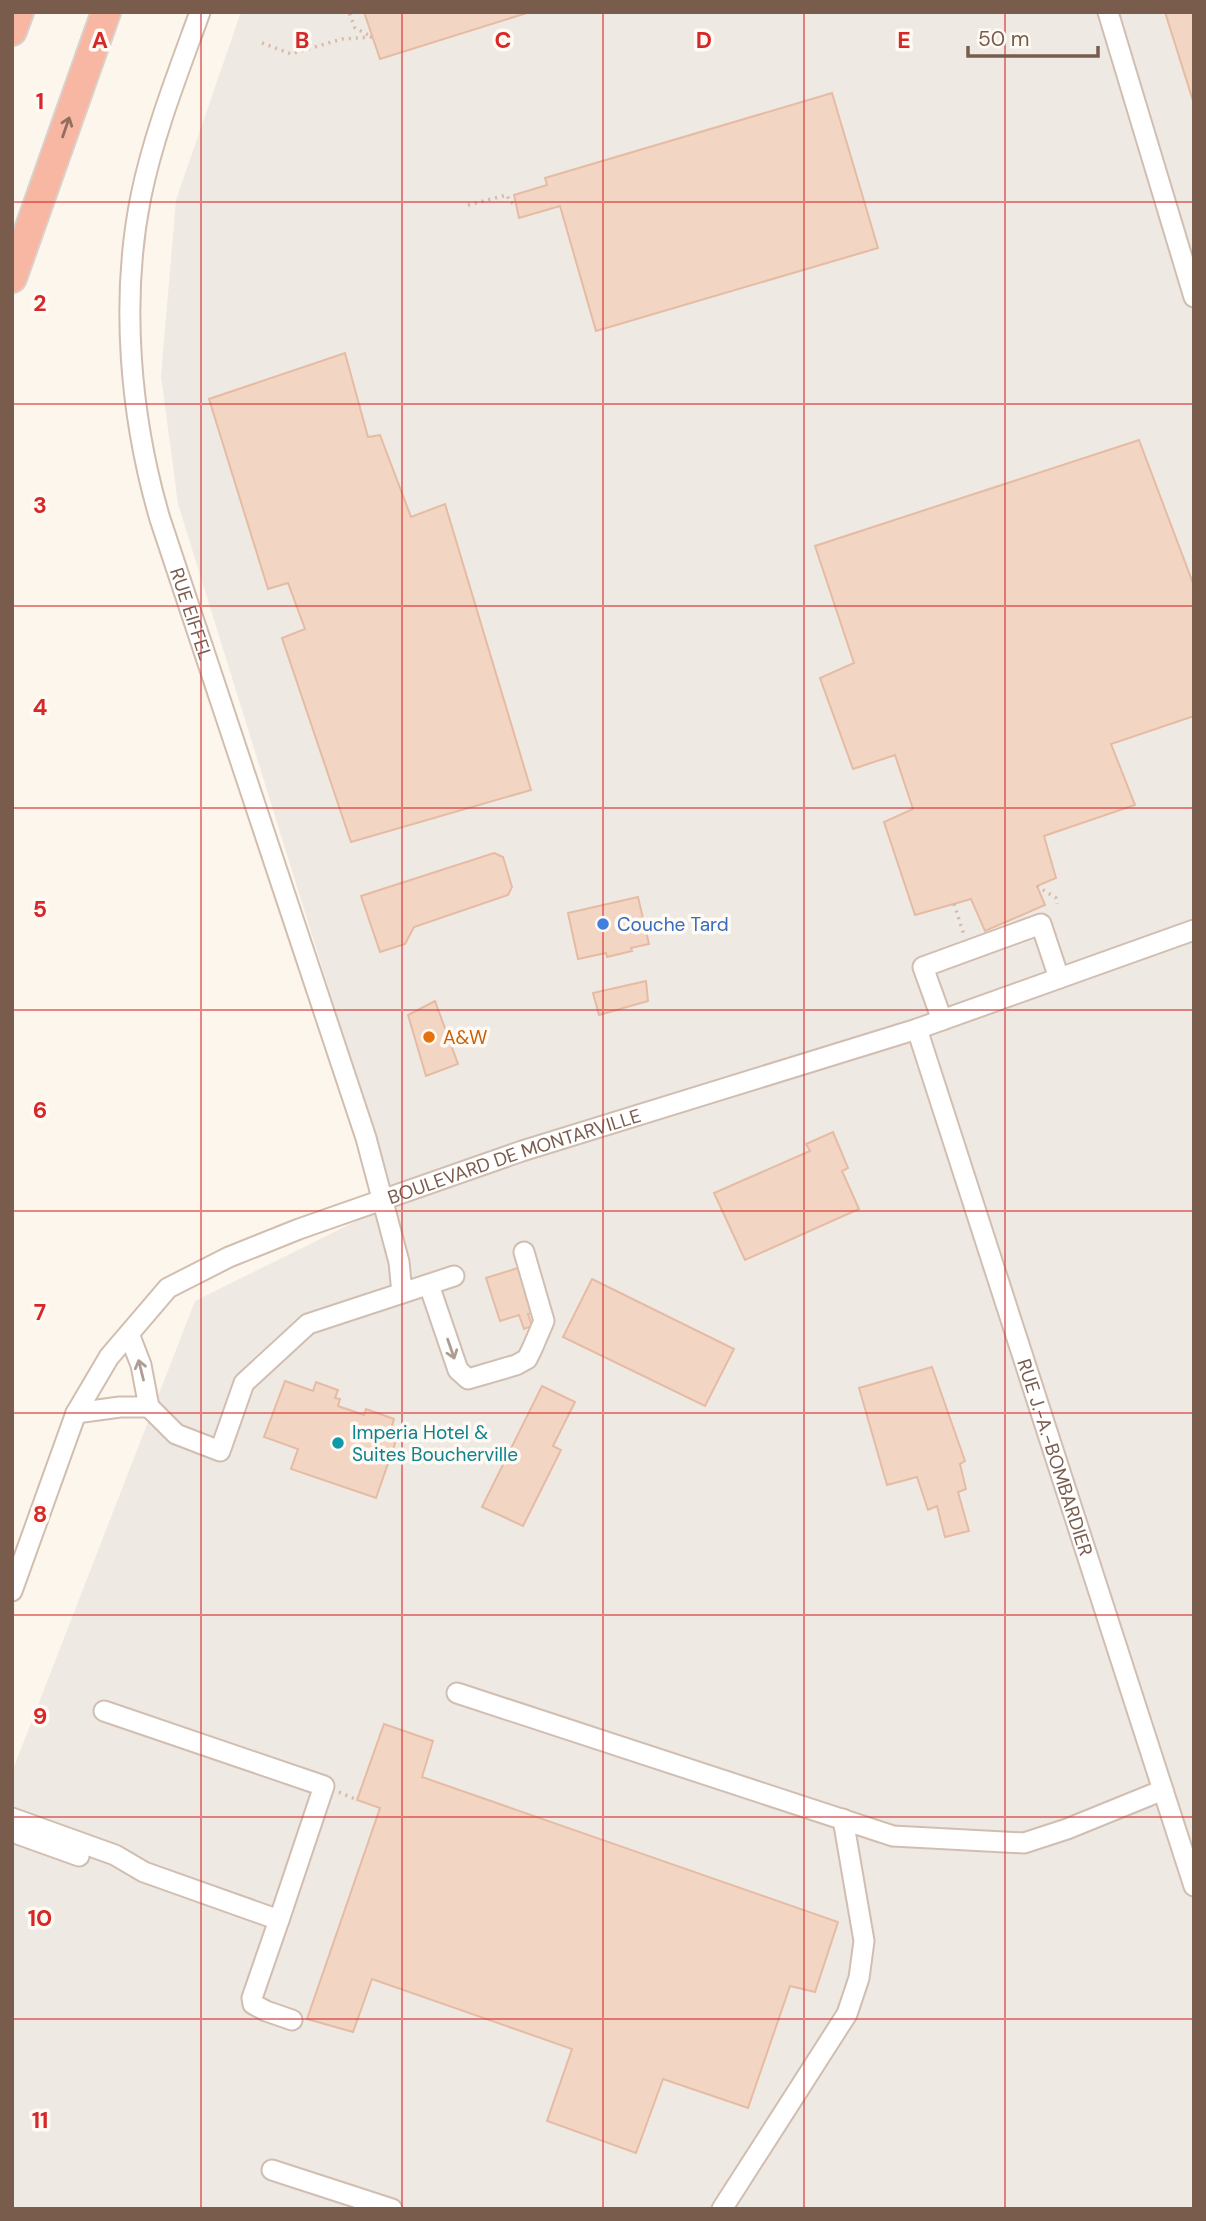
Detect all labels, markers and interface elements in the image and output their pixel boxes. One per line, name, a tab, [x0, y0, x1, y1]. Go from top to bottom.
scale bar	[968, 14, 1098, 58]
text: A	[92, 25, 108, 55]
text: B	[295, 25, 309, 55]
text: C	[495, 25, 511, 55]
text: D	[696, 25, 712, 55]
text: E	[897, 25, 911, 55]
text: 50 m	[978, 25, 1029, 53]
text: 1	[36, 86, 44, 116]
one-way arrow	[61, 116, 73, 138]
text: 2	[33, 288, 47, 318]
text: 3	[33, 490, 47, 520]
street label: RUE EIFFEL	[164, 565, 218, 664]
text: 4	[33, 692, 48, 722]
text: 5	[33, 894, 47, 924]
place label: Couche Tard	[617, 912, 729, 937]
marker: Couche Tard	[595, 916, 611, 932]
place label: A&W	[443, 1025, 487, 1050]
marker: A&W	[421, 1029, 437, 1045]
text: 6	[33, 1095, 47, 1125]
street label: BOULEVARD DE MONTARVILLE	[384, 1103, 644, 1210]
text: 7	[34, 1297, 46, 1327]
one-way arrow	[446, 1338, 458, 1360]
street label: RUE J.-A.-BOMBARDIER	[1011, 1356, 1098, 1559]
one-way arrow	[134, 1359, 147, 1382]
place label: Imperia Hotel & Suites Boucherville	[352, 1420, 518, 1467]
marker: Imperia Hotel & Suites Boucherville	[330, 1435, 346, 1451]
text: 8	[33, 1499, 47, 1529]
text: 9	[33, 1701, 47, 1731]
text: 10	[28, 1903, 52, 1933]
text: 11	[32, 2105, 48, 2135]

